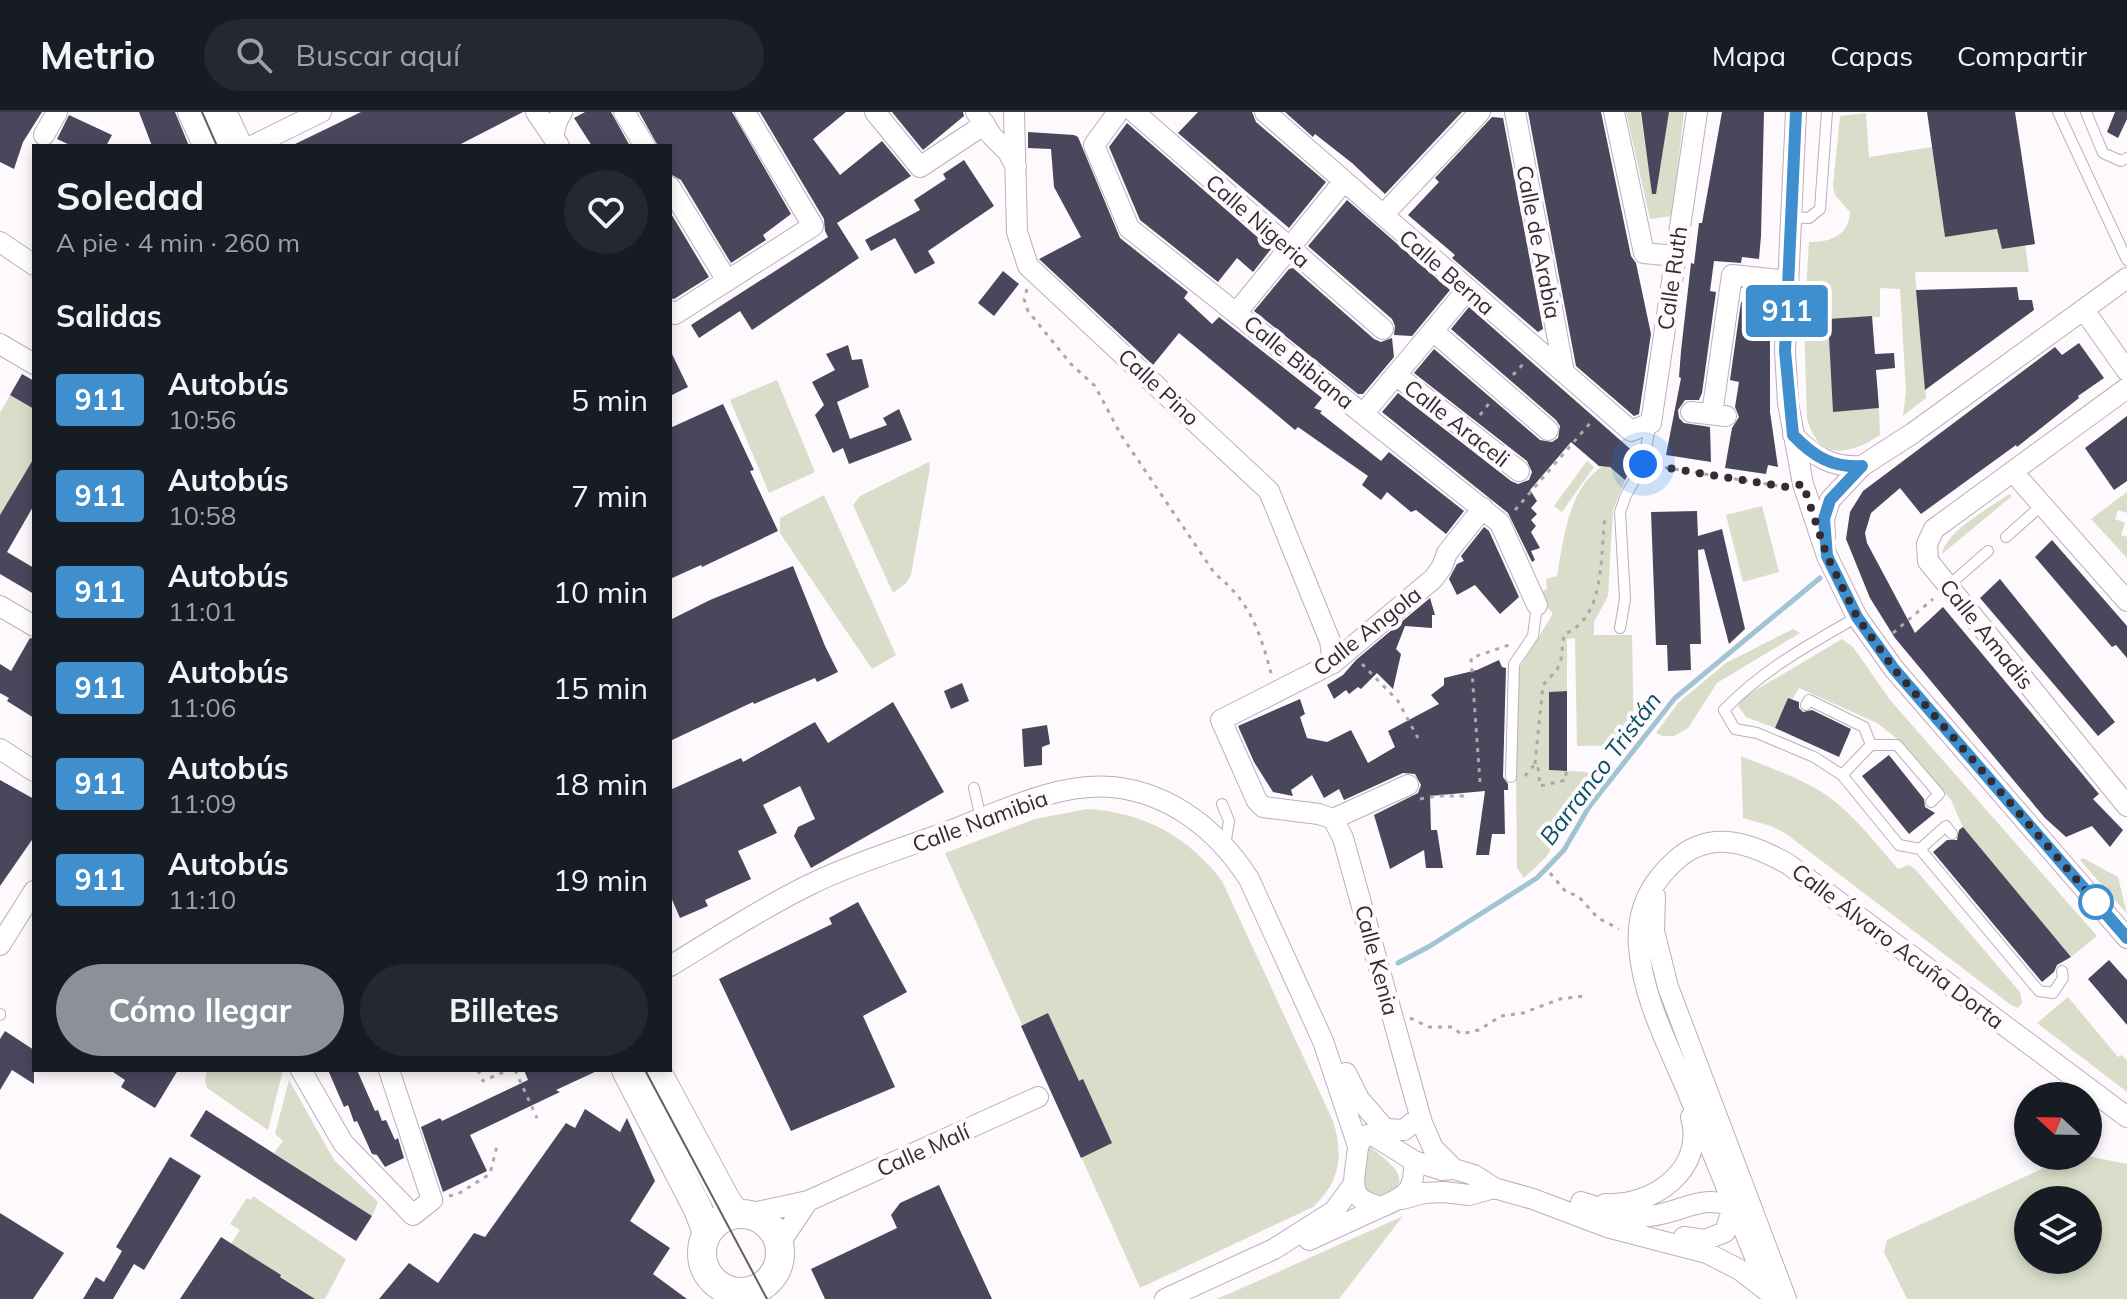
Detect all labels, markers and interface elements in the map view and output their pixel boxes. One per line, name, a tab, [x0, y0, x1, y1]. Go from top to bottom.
search box	[204, 19, 764, 91]
text: Metrio	[40, 31, 156, 79]
icon: search	[232, 33, 276, 77]
text: Buscar aquí	[296, 36, 460, 74]
text: Mapa	[1712, 38, 1786, 73]
text: Capas	[1830, 38, 1913, 73]
text: Compartir	[1957, 38, 2087, 73]
street label: Calle de Arabia	[1510, 163, 1568, 321]
street label: Calle Nigeria	[1200, 168, 1316, 274]
button: heart	[564, 170, 648, 254]
text: Soledad	[56, 172, 204, 220]
street label: Calle Berna	[1394, 223, 1500, 321]
street label: Calle Ruth	[1651, 224, 1693, 332]
text: A pie · 4 min · 260 m	[56, 226, 300, 259]
line badge: 911	[1741, 285, 1833, 337]
text: 911	[1762, 293, 1812, 328]
text: Salidas	[56, 297, 162, 335]
street label: Calle Bibiana	[1238, 309, 1360, 415]
street label: Calle Pino	[1112, 342, 1206, 432]
text: Autobús	[168, 365, 289, 403]
street label: Calle Araceli	[1399, 373, 1515, 473]
text: 5 min	[571, 381, 648, 419]
text: 911	[75, 382, 125, 417]
text: 10:56	[168, 403, 236, 436]
your location	[1623, 444, 1663, 484]
text: Autobús	[168, 461, 289, 499]
text: 7 min	[571, 477, 648, 515]
text: 911	[75, 478, 125, 513]
text: 10:58	[168, 499, 236, 532]
text: Autobús	[168, 557, 289, 595]
text: 10 min	[553, 573, 648, 611]
street label: Calle Amadis	[1934, 573, 2040, 695]
text: 911	[75, 574, 125, 609]
street label: Calle Angola	[1307, 580, 1427, 682]
text: 11:01	[168, 595, 236, 628]
text: Autobús	[168, 653, 289, 691]
text: 15 min	[553, 669, 648, 707]
text: 911	[75, 670, 125, 705]
water label: Barranco Tristán	[1533, 686, 1667, 850]
text: 11:06	[168, 691, 236, 724]
text: Autobús	[168, 749, 289, 787]
text: 18 min	[553, 765, 648, 803]
text: 911	[75, 766, 125, 801]
street label: Calle Namibia	[909, 784, 1051, 858]
text: 11:09	[168, 787, 236, 820]
text: Autobús	[168, 845, 289, 883]
street label: Calle Álvaro Acuña Dorta	[1786, 857, 2010, 1035]
text: 19 min	[553, 861, 648, 899]
text: 911	[75, 862, 125, 897]
text: 11:10	[168, 883, 236, 916]
unlabelled marker	[2079, 885, 2113, 919]
street label: Calle Kenia	[1349, 902, 1405, 1018]
button: Cómo llegar	[56, 964, 344, 1056]
button: Billetes	[360, 964, 648, 1056]
north arrow	[2014, 1082, 2102, 1170]
map controls	[2014, 1082, 2102, 1274]
street label: Calle Malí	[872, 1116, 975, 1183]
button: layers	[2014, 1186, 2102, 1274]

